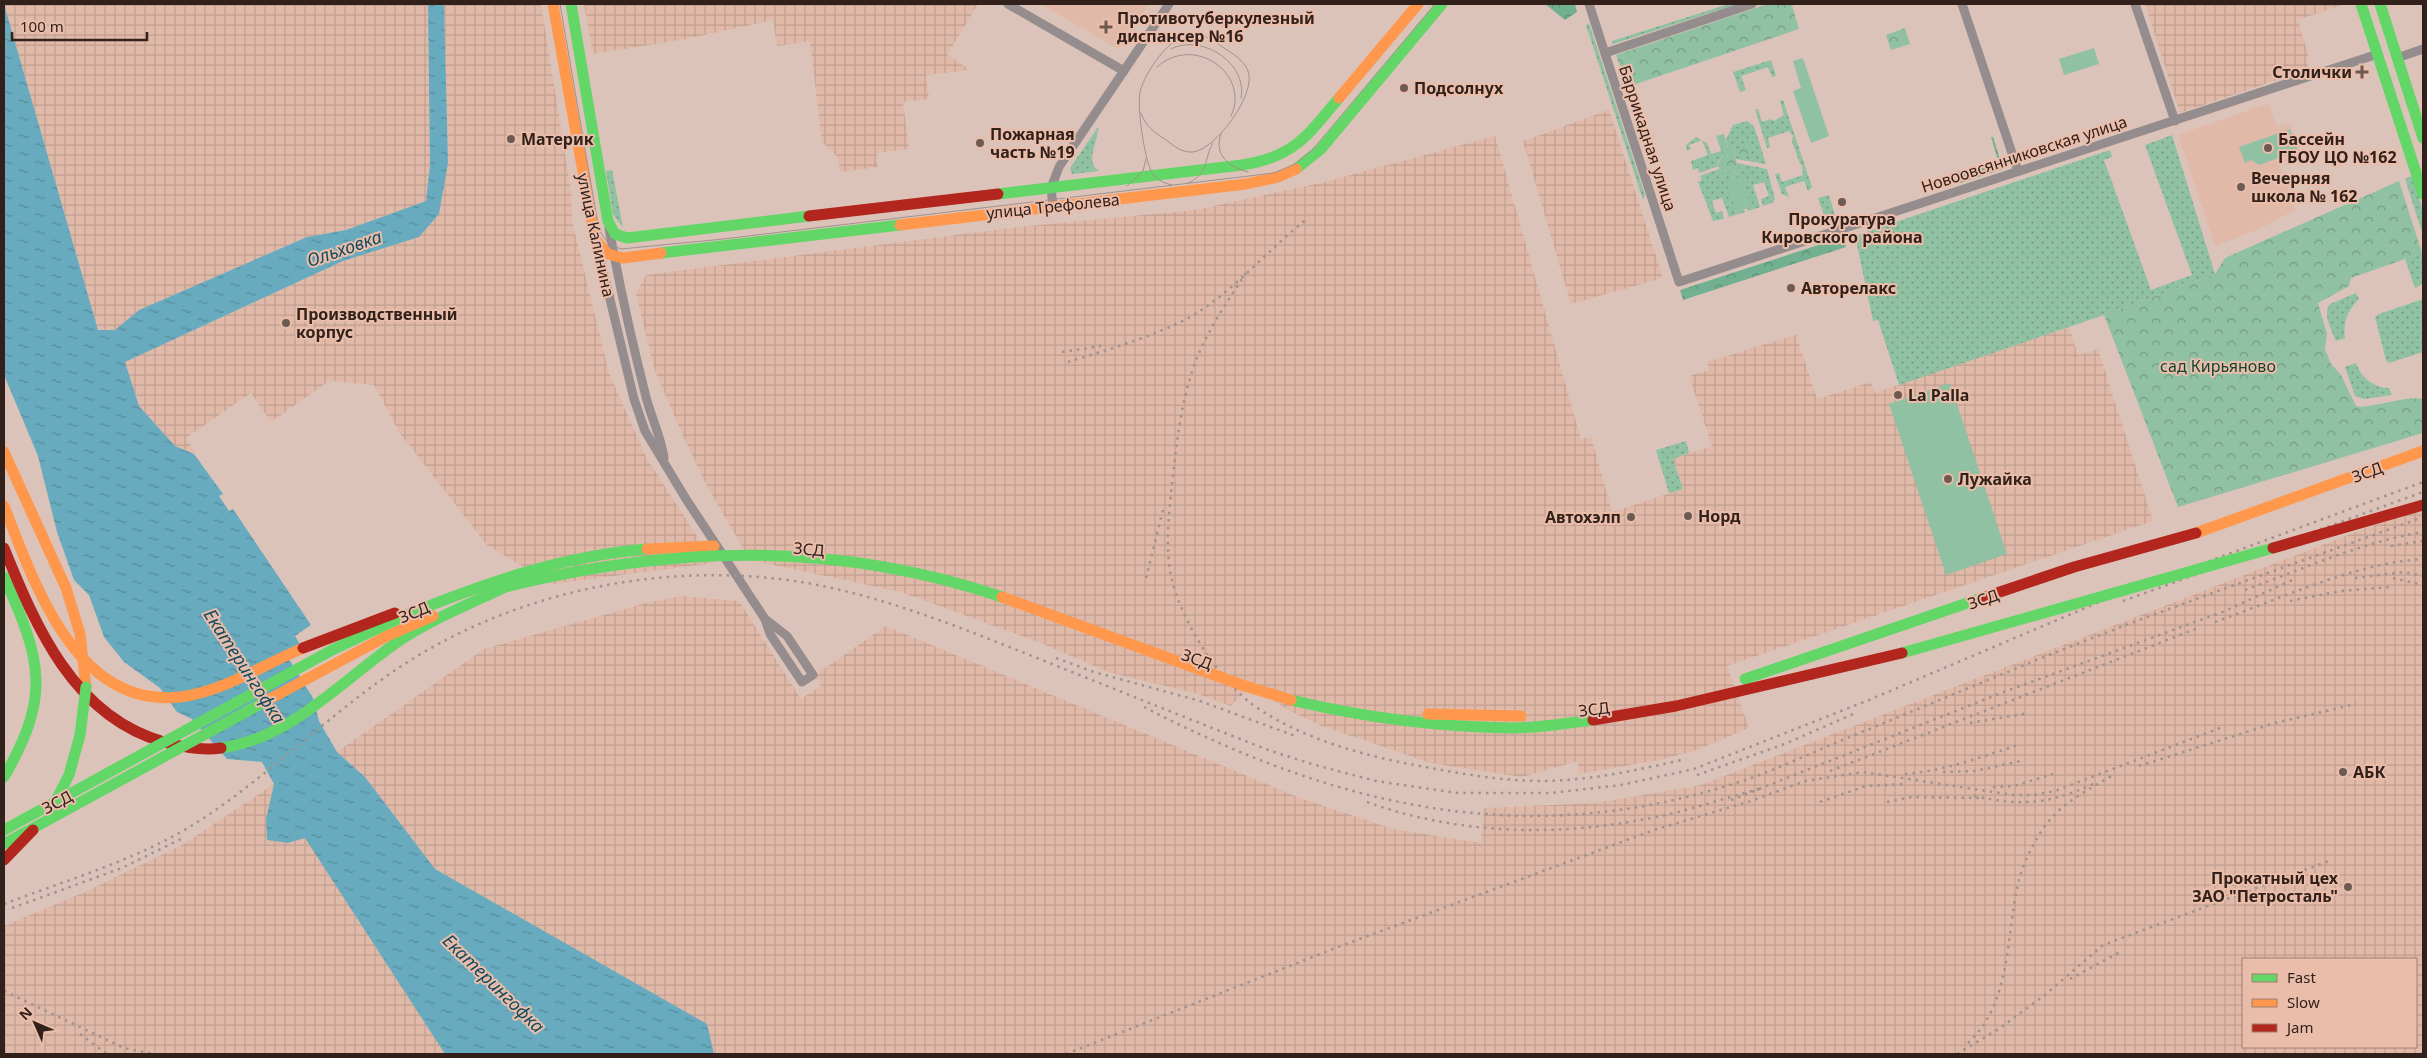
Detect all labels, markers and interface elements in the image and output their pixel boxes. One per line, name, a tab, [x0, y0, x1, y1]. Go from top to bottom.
place label: Противотуберкулезный диспансер №16	[1117, 7, 1315, 47]
scale bar	[12, 10, 148, 42]
text: 100 m	[20, 16, 64, 36]
marker: Противотуберкулезный диспансер №16	[1099, 20, 1113, 34]
place label: Столички	[2272, 61, 2352, 83]
street label: Баррикадная улица	[1614, 62, 1682, 214]
marker: Столички	[2356, 66, 2368, 78]
place label: Подсолнух	[1414, 77, 1504, 99]
marker: Подсолнух	[1398, 82, 1410, 94]
street label: Новоовсянниковская улица	[1918, 110, 2130, 198]
place label: Пожарная часть №19	[990, 123, 1075, 163]
place label: Материк	[521, 128, 594, 150]
place label: Бассейн ГБОУ ЦО №162	[2278, 128, 2397, 168]
marker: Материк	[505, 133, 517, 145]
marker: Пожарная часть №19	[974, 137, 986, 149]
marker: Бассейн ГБОУ ЦО №162	[2262, 142, 2274, 154]
place label: Вечерняя школа № 162	[2251, 167, 2357, 207]
street label: улица Калинина	[572, 171, 620, 299]
marker: Вечерняя школа № 162	[2235, 181, 2247, 193]
street label: улица Трефолева	[985, 188, 1121, 224]
marker: Прокуратура Кировского района	[1836, 196, 1848, 208]
place label: Прокуратура Кировского района	[1761, 208, 1923, 248]
water label: Ольховка	[303, 224, 385, 272]
place label: Авторелакс	[1801, 277, 1896, 299]
marker: Авторелакс	[1785, 282, 1797, 294]
place label: Производственный корпус	[296, 303, 458, 343]
marker: Производственный корпус	[280, 317, 292, 329]
park label: сад Кирьяново	[2160, 355, 2276, 377]
place label: La Palla	[1908, 384, 1969, 406]
marker: La Palla	[1892, 389, 1904, 401]
street label: ЗСД	[2349, 456, 2386, 488]
place label: Лужайка	[1958, 468, 2032, 490]
marker: Лужайка	[1942, 473, 1954, 485]
place label: Норд	[1698, 505, 1741, 527]
place label: Автохэлп	[1545, 506, 1621, 528]
marker: Норд	[1682, 510, 1694, 522]
marker: Автохэлп	[1625, 511, 1637, 523]
street label: ЗСД	[793, 537, 826, 561]
street label: ЗСД	[1965, 583, 2002, 614]
street label: ЗСД	[395, 596, 433, 628]
water label: Екатерингофка	[199, 604, 291, 728]
street label: ЗСД	[1179, 643, 1216, 675]
street label: ЗСД	[1577, 696, 1611, 722]
place label: АБК	[2353, 761, 2386, 783]
marker: АБК	[2337, 766, 2349, 778]
street label: ЗСД	[38, 785, 76, 819]
place label: Прокатный цех ЗАО "Петросталь"	[2192, 867, 2339, 907]
marker: Прокатный цех ЗАО "Петросталь"	[2342, 881, 2354, 893]
water label: Екатерингофка	[438, 928, 550, 1038]
legend	[2242, 958, 2417, 1048]
text: Fast	[2287, 967, 2316, 987]
text: Slow	[2287, 992, 2320, 1012]
north arrow	[10, 998, 60, 1048]
text: N	[15, 1003, 36, 1024]
text: Jam	[2285, 1017, 2314, 1037]

